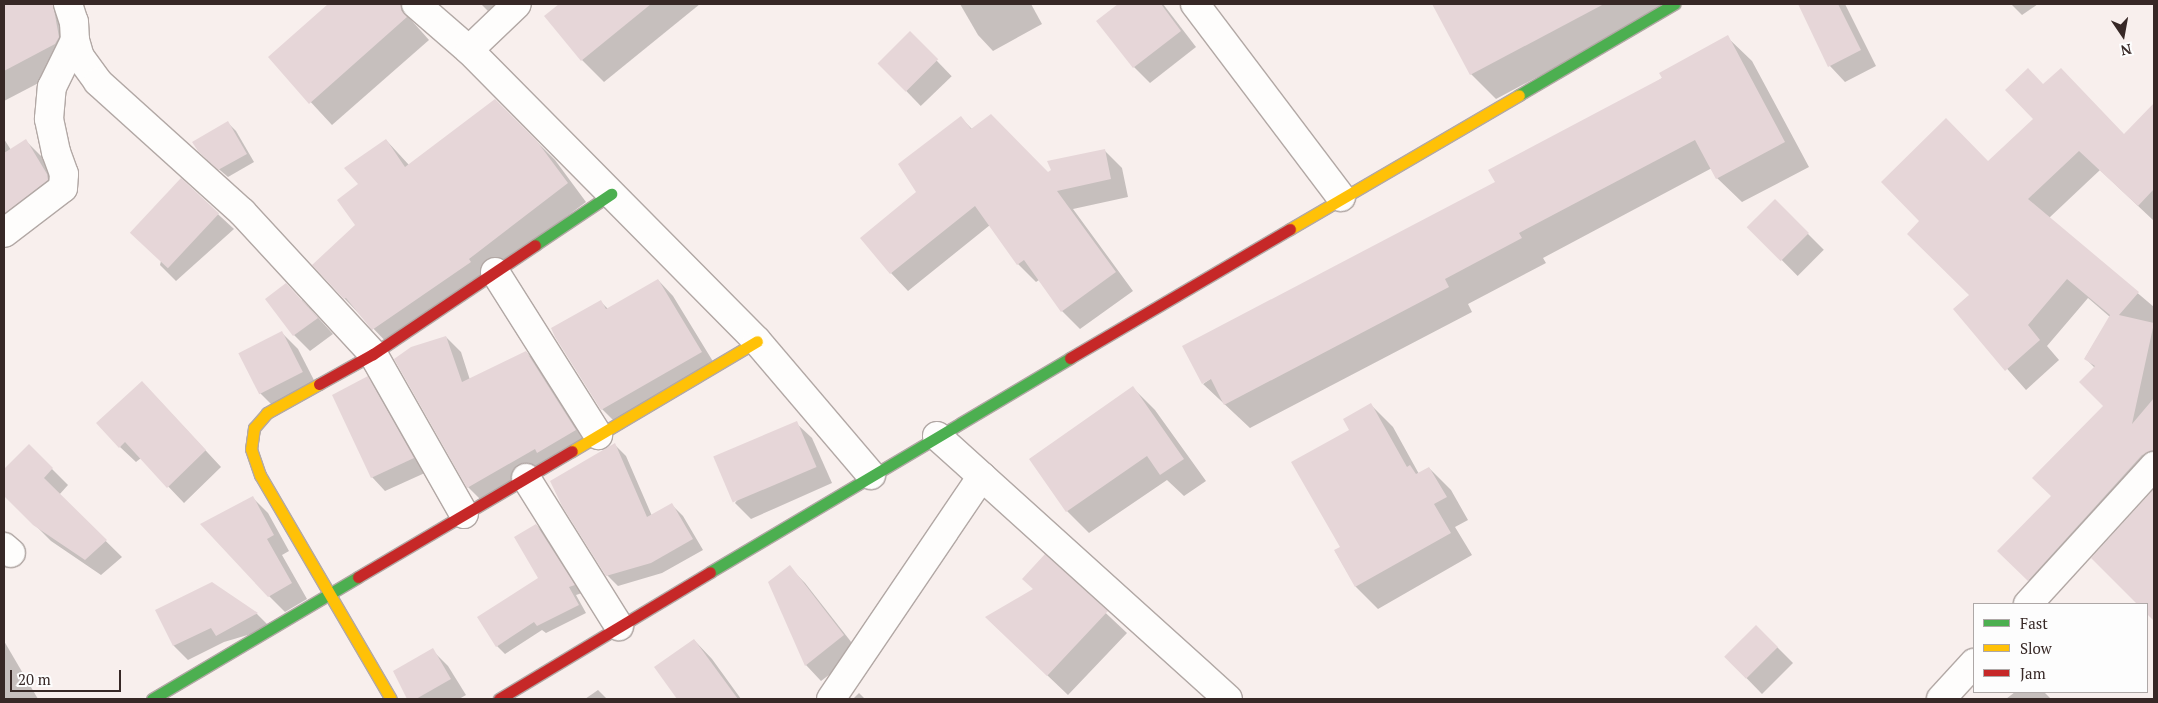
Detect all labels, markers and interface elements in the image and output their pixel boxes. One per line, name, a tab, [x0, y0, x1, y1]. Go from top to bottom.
north arrow	[2098, 10, 2148, 60]
text: N	[2119, 40, 2133, 61]
legend	[1973, 603, 2148, 693]
text: Fast	[2020, 613, 2048, 633]
text: Slow	[2020, 638, 2052, 658]
scale bar	[12, 660, 124, 692]
text: Jam	[2020, 663, 2046, 683]
text: 20 m	[18, 669, 51, 689]

